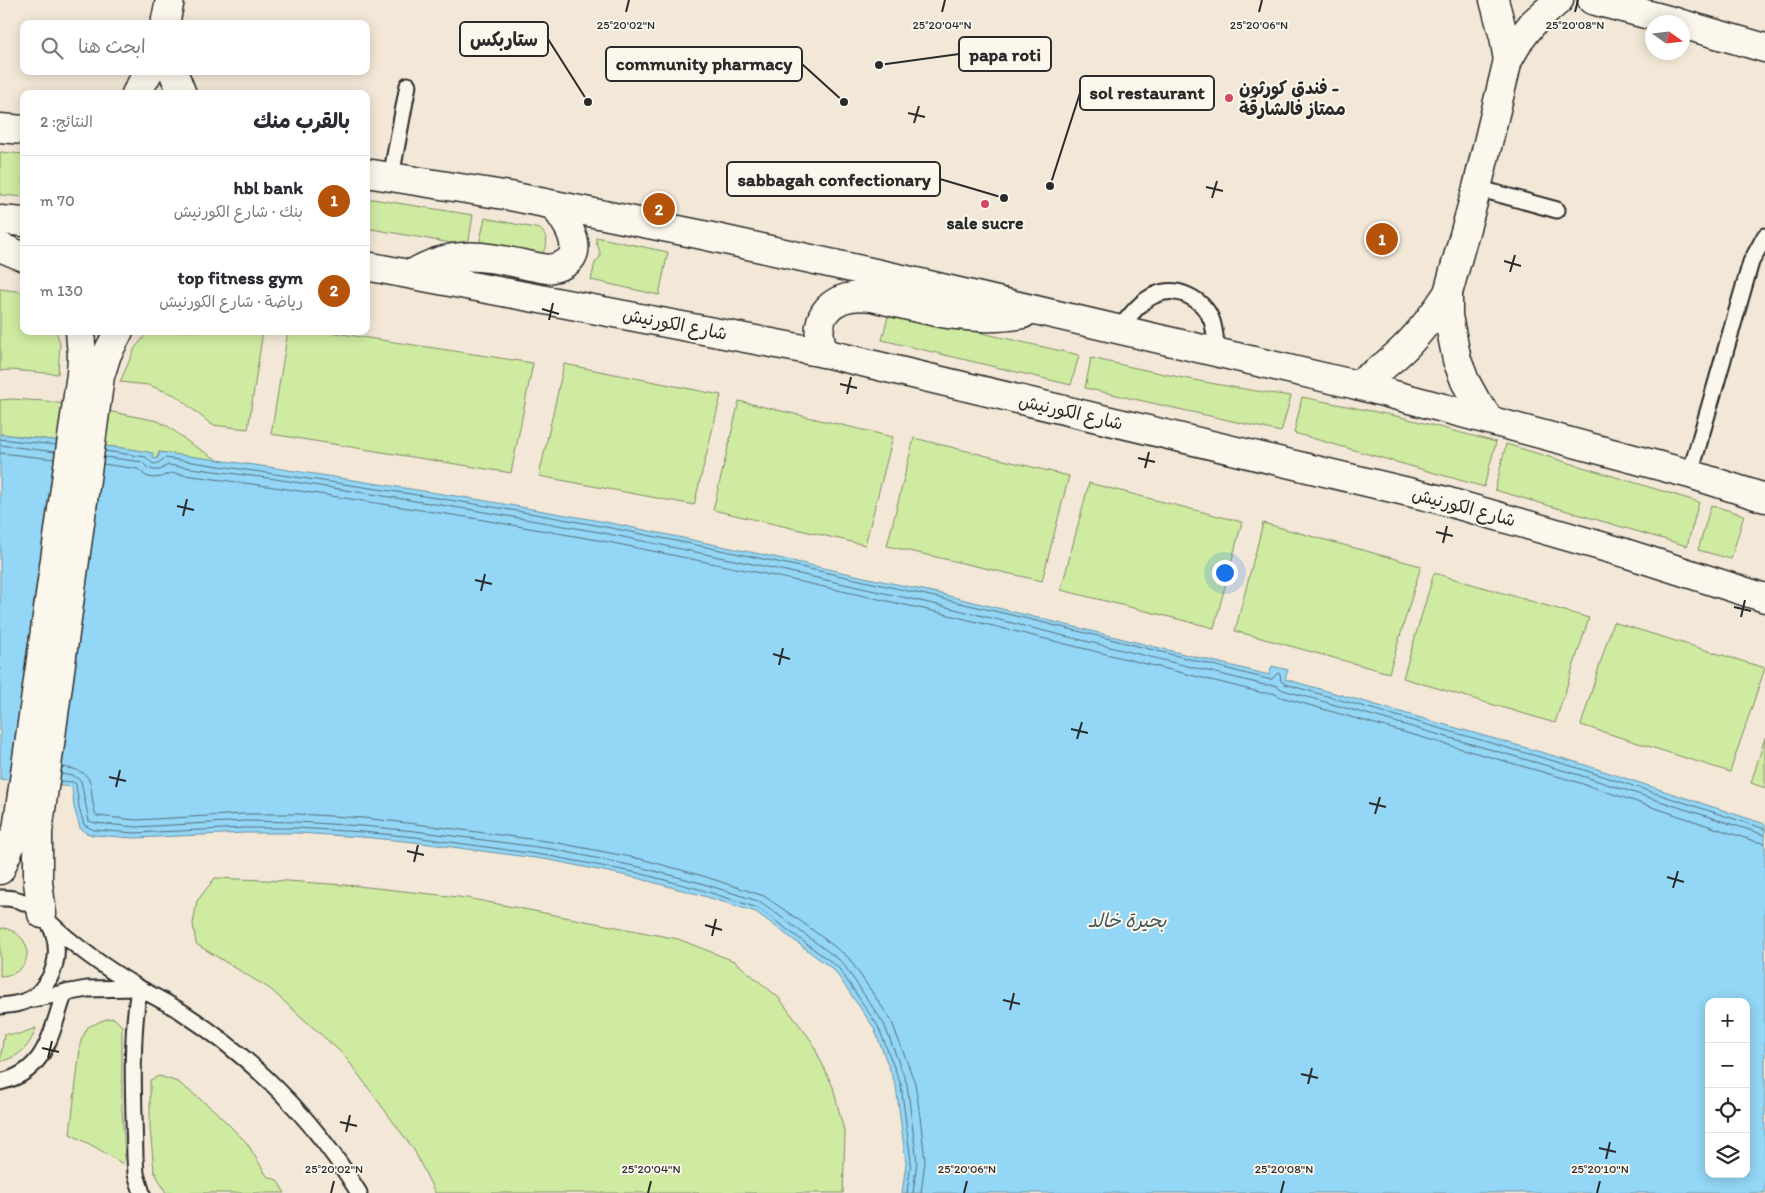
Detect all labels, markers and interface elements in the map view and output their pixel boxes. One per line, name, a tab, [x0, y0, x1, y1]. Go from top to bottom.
north arrow	[1645, 15, 1690, 60]
text: 25°20'02"N	[597, 18, 655, 32]
text: 25°20'04"N	[912, 18, 972, 32]
text: 25°20'06"N	[1230, 18, 1288, 32]
text: 25°20'08"N	[1546, 18, 1604, 32]
search box	[20, 20, 370, 75]
callout: ستاربكس	[460, 22, 548, 56]
text: ستاربكس	[470, 28, 538, 52]
icon: search	[38, 34, 66, 62]
text: ابحث هنا	[78, 35, 146, 58]
callout: papa roti	[959, 37, 1051, 71]
text: papa roti	[968, 43, 1041, 66]
callout: community pharmacy	[606, 47, 802, 81]
text: community pharmacy	[616, 52, 793, 75]
callout: sol restaurant	[1080, 76, 1214, 110]
place label: فندق كورثون - ممتاز فالشارقة	[1239, 77, 1346, 120]
text: sol restaurant	[1089, 81, 1205, 104]
marker: فندق كورثون - ممتاز فالشارقة	[1223, 92, 1235, 104]
text: بالقرب منك	[253, 108, 350, 133]
text: النتائج: 2	[40, 112, 93, 131]
callout: sabbagah confectionary	[727, 162, 940, 196]
text: sabbagah confectionary	[737, 168, 931, 191]
text: hbl bank	[234, 176, 303, 199]
pin: 2	[643, 190, 675, 228]
text: 70 m	[40, 191, 75, 210]
text: 1	[330, 191, 338, 210]
marker: sale sucre	[979, 198, 991, 210]
text: بنك · شارع الكورنيش	[174, 202, 303, 221]
place label: sale sucre	[946, 212, 1024, 234]
pin: 1	[1366, 220, 1398, 258]
text: top fitness gym	[178, 266, 303, 289]
text: 130 m	[40, 281, 83, 300]
text: 2	[330, 281, 338, 300]
text: رياضة · شارع الكورنيش	[159, 292, 303, 311]
street label: شارع الكورنيش	[621, 303, 729, 346]
street label: شارع الكورنيش	[1017, 389, 1125, 436]
street label: شارع الكورنيش	[1410, 483, 1518, 532]
your location	[1212, 560, 1238, 586]
water label: بحيرة خالد	[1088, 909, 1167, 932]
map controls	[1705, 998, 1750, 1178]
button: +	[1705, 998, 1750, 1043]
button: −	[1705, 1043, 1750, 1088]
button: locate	[1705, 1088, 1750, 1133]
button: layers	[1705, 1133, 1750, 1178]
text: 25°20'02"N	[305, 1162, 363, 1176]
text: 25°20'04"N	[621, 1162, 681, 1176]
text: 25°20'06"N	[938, 1162, 996, 1176]
text: 25°20'08"N	[1255, 1162, 1313, 1176]
text: 25°20'10"N	[1571, 1162, 1629, 1176]

